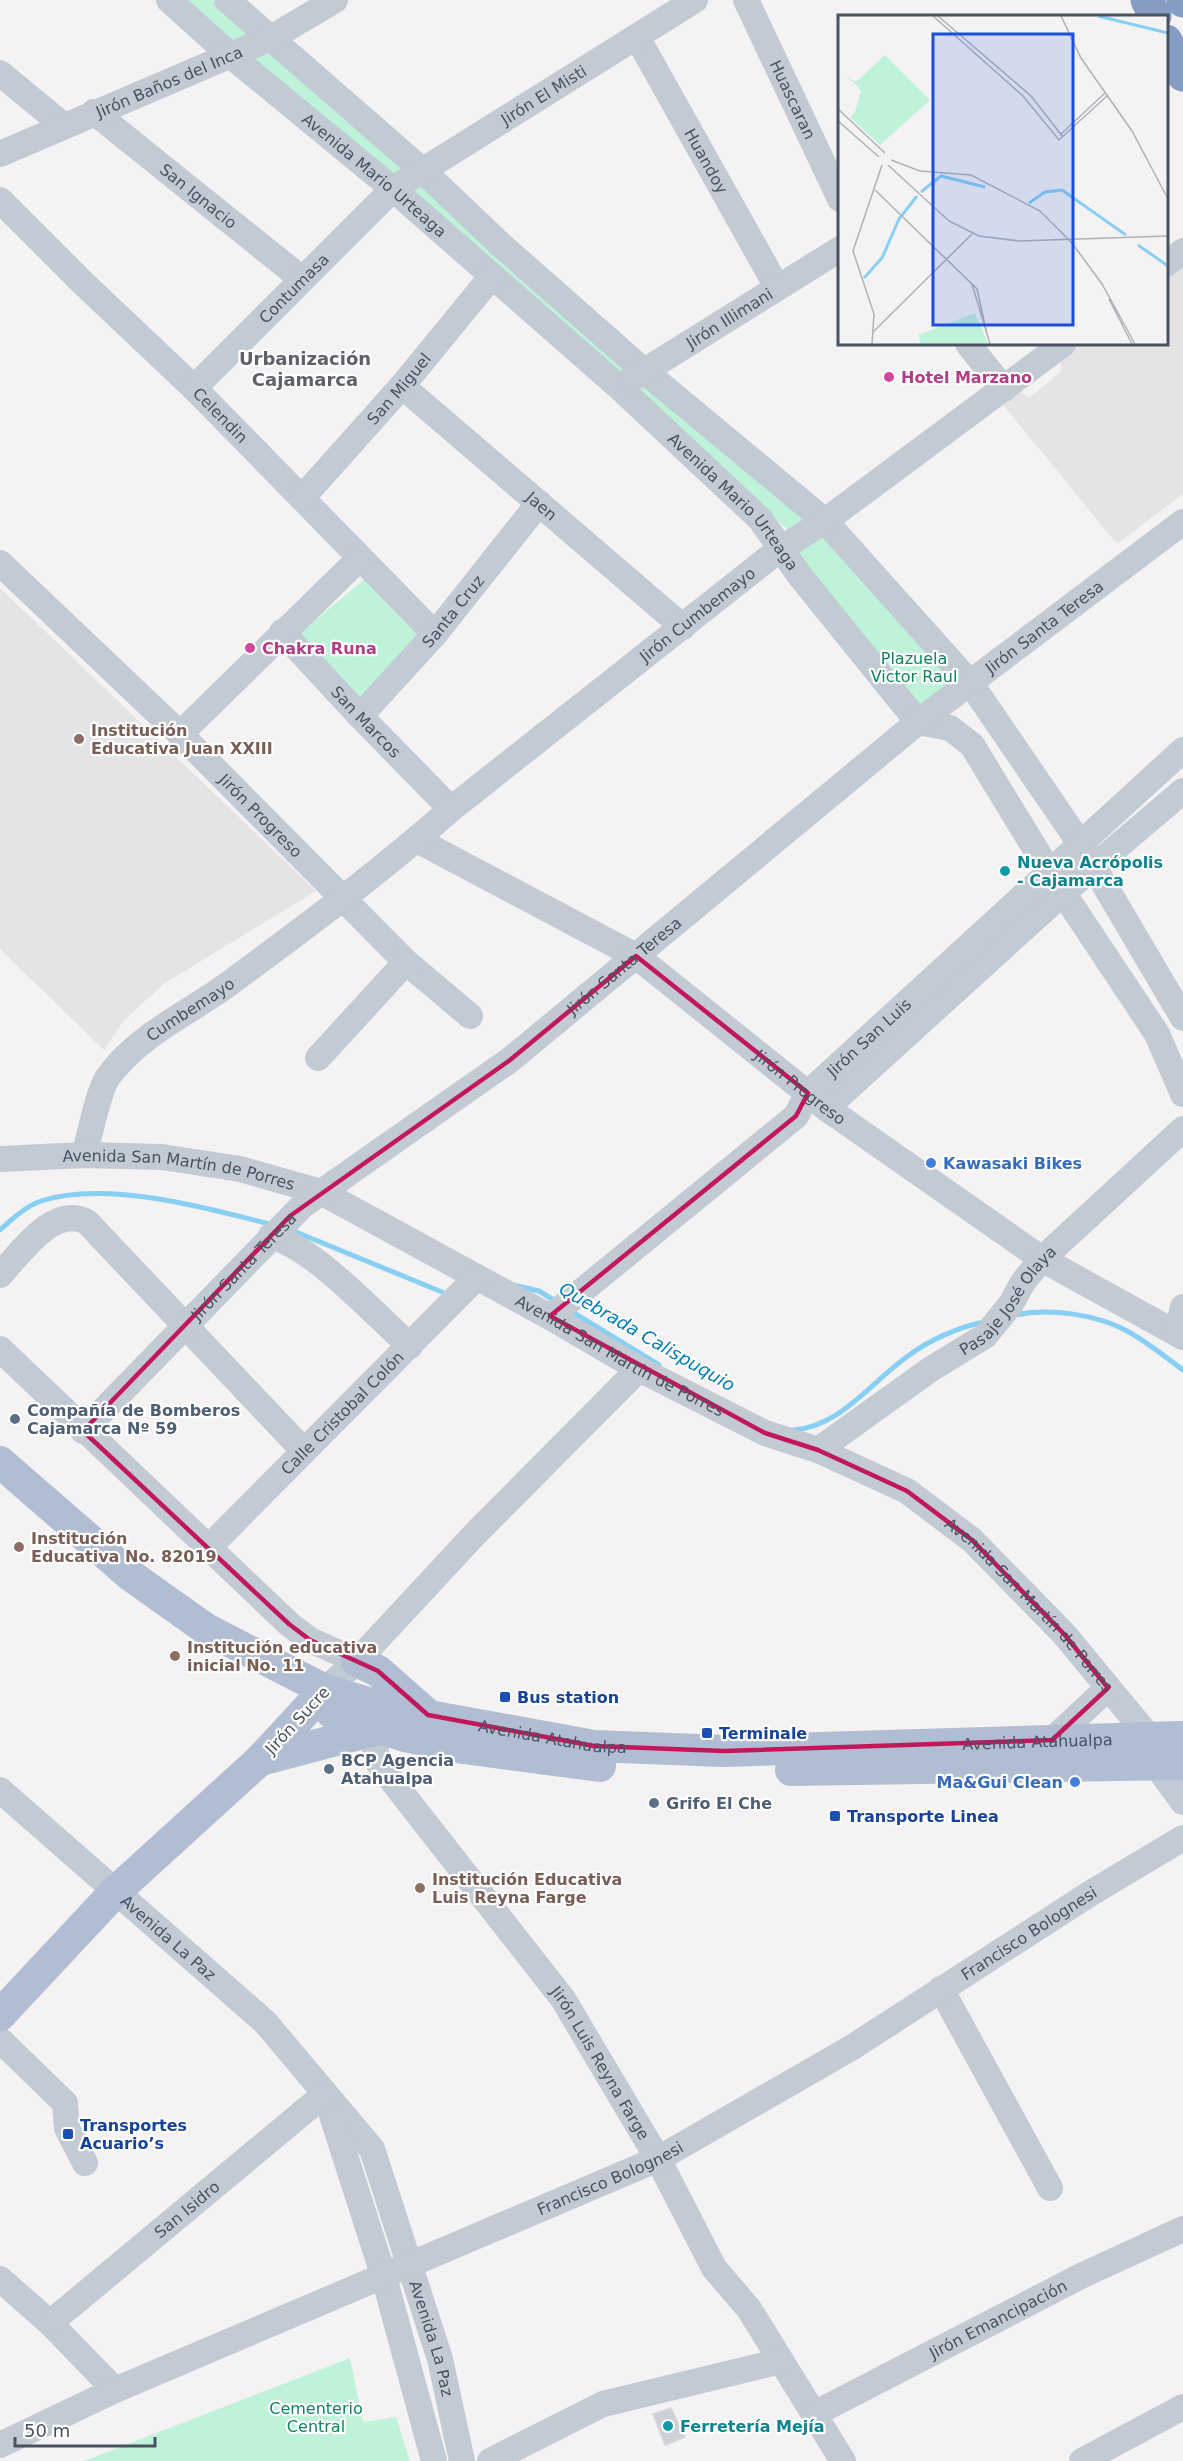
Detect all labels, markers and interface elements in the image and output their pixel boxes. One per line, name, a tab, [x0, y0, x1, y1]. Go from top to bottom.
inset map	[838, 15, 1168, 345]
street label: Jirón Baños del Inca	[92, 42, 246, 122]
street label: Huascaran	[766, 57, 819, 142]
street label: Jirón El Misti	[497, 61, 590, 130]
street label: Avenida Mario Urteaga	[298, 109, 450, 241]
street label: Huandoy	[680, 125, 732, 197]
street label: San Ignacio	[156, 160, 240, 233]
street label: Contumasa	[255, 250, 333, 328]
street label: Jirón Illimani	[682, 284, 776, 353]
district label: Urbanización Cajamarca	[239, 348, 371, 390]
street label: San Miguel	[363, 349, 435, 429]
place label: Hotel Marzano	[901, 368, 1032, 387]
marker: Hotel Marzano	[882, 370, 896, 384]
street label: Celendin	[189, 384, 251, 447]
street label: Avenida Mario Urteaga	[664, 429, 802, 574]
street label: Jaen	[521, 487, 561, 525]
street label: Jirón Cumbemayo	[635, 563, 759, 667]
street label: Santa Cruz	[418, 571, 488, 652]
street label: Jirón Santa Teresa	[981, 577, 1107, 678]
place label: Chakra Runa	[262, 639, 377, 658]
marker: Chakra Runa	[243, 641, 257, 655]
park label: Plazuela Victor Raul	[871, 649, 957, 686]
street label: San Marcos	[327, 682, 404, 762]
place label: Institución Educativa Juan XXIII	[91, 721, 273, 758]
marker: Institución Educativa Juan XXIII	[72, 732, 86, 746]
street label: Jirón Progreso	[214, 769, 306, 862]
place label: Nueva Acrópolis - Cajamarca	[1017, 853, 1163, 890]
marker: Nueva Acrópolis - Cajamarca	[998, 864, 1012, 878]
street label: Jirón Santa Teresa	[562, 913, 685, 1020]
street label: Cumbemayo	[143, 974, 238, 1046]
street label: Jirón San Luis	[822, 995, 915, 1082]
street label: Jirón Progreso	[750, 1045, 849, 1129]
street label: Avenida San Martín de Porres	[62, 1146, 297, 1194]
place label: Kawasaki Bikes	[943, 1154, 1082, 1173]
marker: Kawasaki Bikes	[924, 1156, 938, 1170]
street label: Jirón Santa Teresa	[186, 1209, 300, 1325]
street label: Pasaje José Olaya	[956, 1242, 1060, 1359]
water label: Quebrada Calispuquio	[556, 1278, 739, 1396]
street label: Avenida San Martín de Porres	[512, 1291, 727, 1421]
street label: Calle Cristobal Colón	[277, 1347, 408, 1479]
place label: Compañía de Bomberos Cajamarca Nº 59	[27, 1401, 240, 1438]
marker: Compañía de Bomberos Cajamarca Nº 59	[8, 1412, 22, 1426]
street label: Avenida San Martín de Porres	[941, 1514, 1117, 1696]
place label: Institución Educativa No. 82019	[31, 1529, 217, 1566]
marker: Institución Educativa No. 82019	[12, 1540, 26, 1554]
place label: Institución educativa inicial No. 11	[187, 1638, 377, 1675]
marker: Institución educativa inicial No. 11	[168, 1649, 182, 1663]
street label: Jirón Sucre	[261, 1683, 333, 1759]
place label: Bus station	[517, 1688, 619, 1707]
marker: Bus station	[498, 1690, 512, 1704]
street label: Avenida Atahualpa	[477, 1716, 627, 1757]
place label: Terminale	[719, 1724, 807, 1743]
marker: Terminale	[700, 1726, 714, 1740]
street label: Avenida Atahualpa	[962, 1730, 1113, 1754]
place label: BCP Agencia Atahualpa	[341, 1751, 454, 1788]
marker: BCP Agencia Atahualpa	[322, 1762, 336, 1776]
place label: Ma&Gui Clean	[936, 1773, 1063, 1792]
marker: Ma&Gui Clean	[1068, 1775, 1082, 1789]
place label: Grifo El Che	[666, 1794, 772, 1813]
marker: Grifo El Che	[647, 1796, 661, 1810]
place label: Transporte Linea	[847, 1807, 999, 1826]
marker: Transporte Linea	[828, 1809, 842, 1823]
place label: Institución Educativa Luis Reyna Farge	[432, 1870, 622, 1907]
marker: Institución Educativa Luis Reyna Farge	[413, 1881, 427, 1895]
street label: Francisco Bolognesi	[958, 1883, 1100, 1984]
street label: Avenida La Paz	[117, 1891, 220, 1985]
street label: Jirón Luis Reyna Farge	[546, 1982, 653, 2143]
place label: Transportes Acuario’s	[80, 2116, 187, 2153]
marker: Transportes Acuario’s	[61, 2127, 75, 2141]
street label: Francisco Bolognesi	[534, 2138, 687, 2219]
street label: San Isidro	[151, 2177, 224, 2242]
street label: Jirón Emancipación	[925, 2276, 1070, 2363]
street label: Avenida La Paz	[405, 2278, 457, 2398]
park label: Cementerio Central	[269, 2399, 363, 2436]
scale bar	[15, 2410, 154, 2448]
place label: Ferretería Mejía	[680, 2417, 825, 2436]
marker: Ferretería Mejía	[661, 2419, 675, 2433]
text: 50 m	[24, 2420, 70, 2441]

